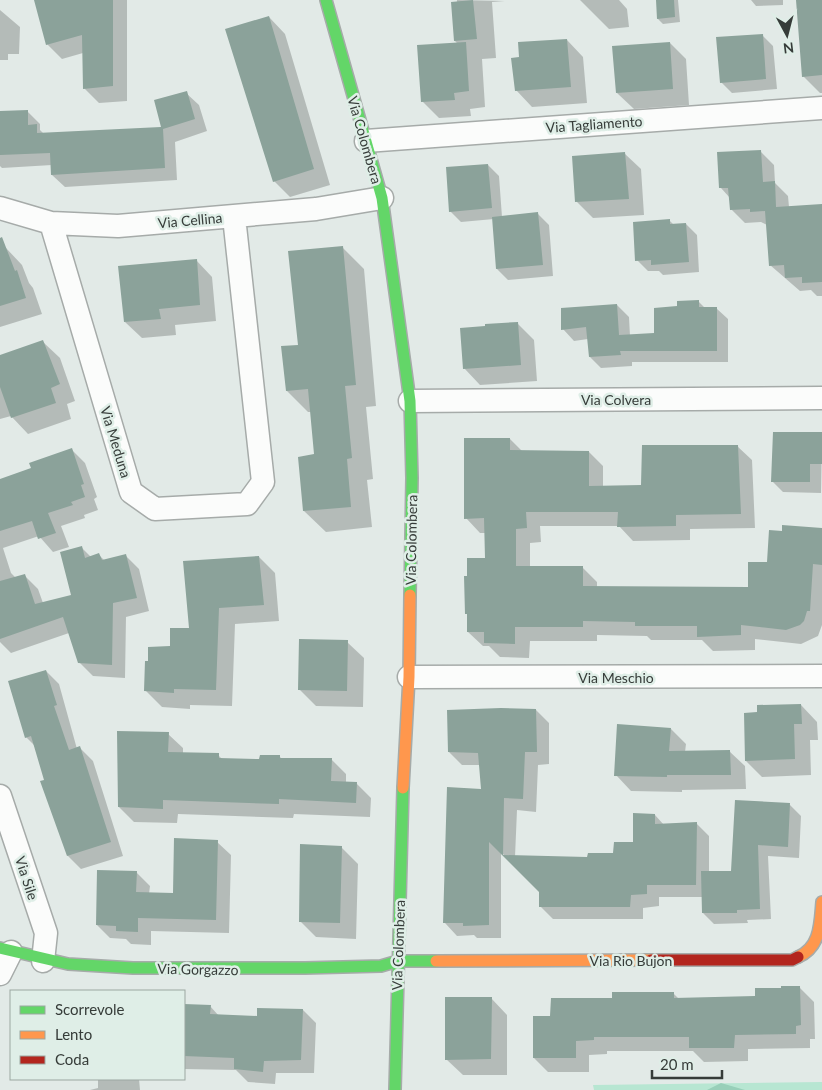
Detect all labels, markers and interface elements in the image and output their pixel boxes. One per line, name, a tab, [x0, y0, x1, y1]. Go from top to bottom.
north arrow	[762, 10, 812, 60]
text: N	[782, 39, 795, 57]
street label: Via Colombera	[344, 94, 386, 186]
street label: Via Tagliamento	[545, 112, 643, 136]
street label: Via Cellina	[157, 209, 223, 231]
street label: Via Colvera	[581, 391, 651, 408]
street label: Via Meduna	[97, 404, 135, 480]
street label: Via Colombera	[402, 495, 420, 585]
street label: Via Meschio	[578, 669, 654, 686]
street label: Via Sile	[12, 854, 42, 902]
street label: Via Colombera	[388, 899, 408, 991]
street label: Via Rio Bujon	[590, 952, 672, 969]
street label: Via Gorgazzo	[157, 960, 239, 978]
legend	[10, 990, 185, 1080]
text: Scorrevole	[55, 1000, 125, 1018]
text: Lento	[55, 1025, 92, 1043]
scale bar	[652, 1048, 722, 1080]
text: Coda	[55, 1050, 89, 1068]
text: 20 m	[660, 1055, 694, 1073]

